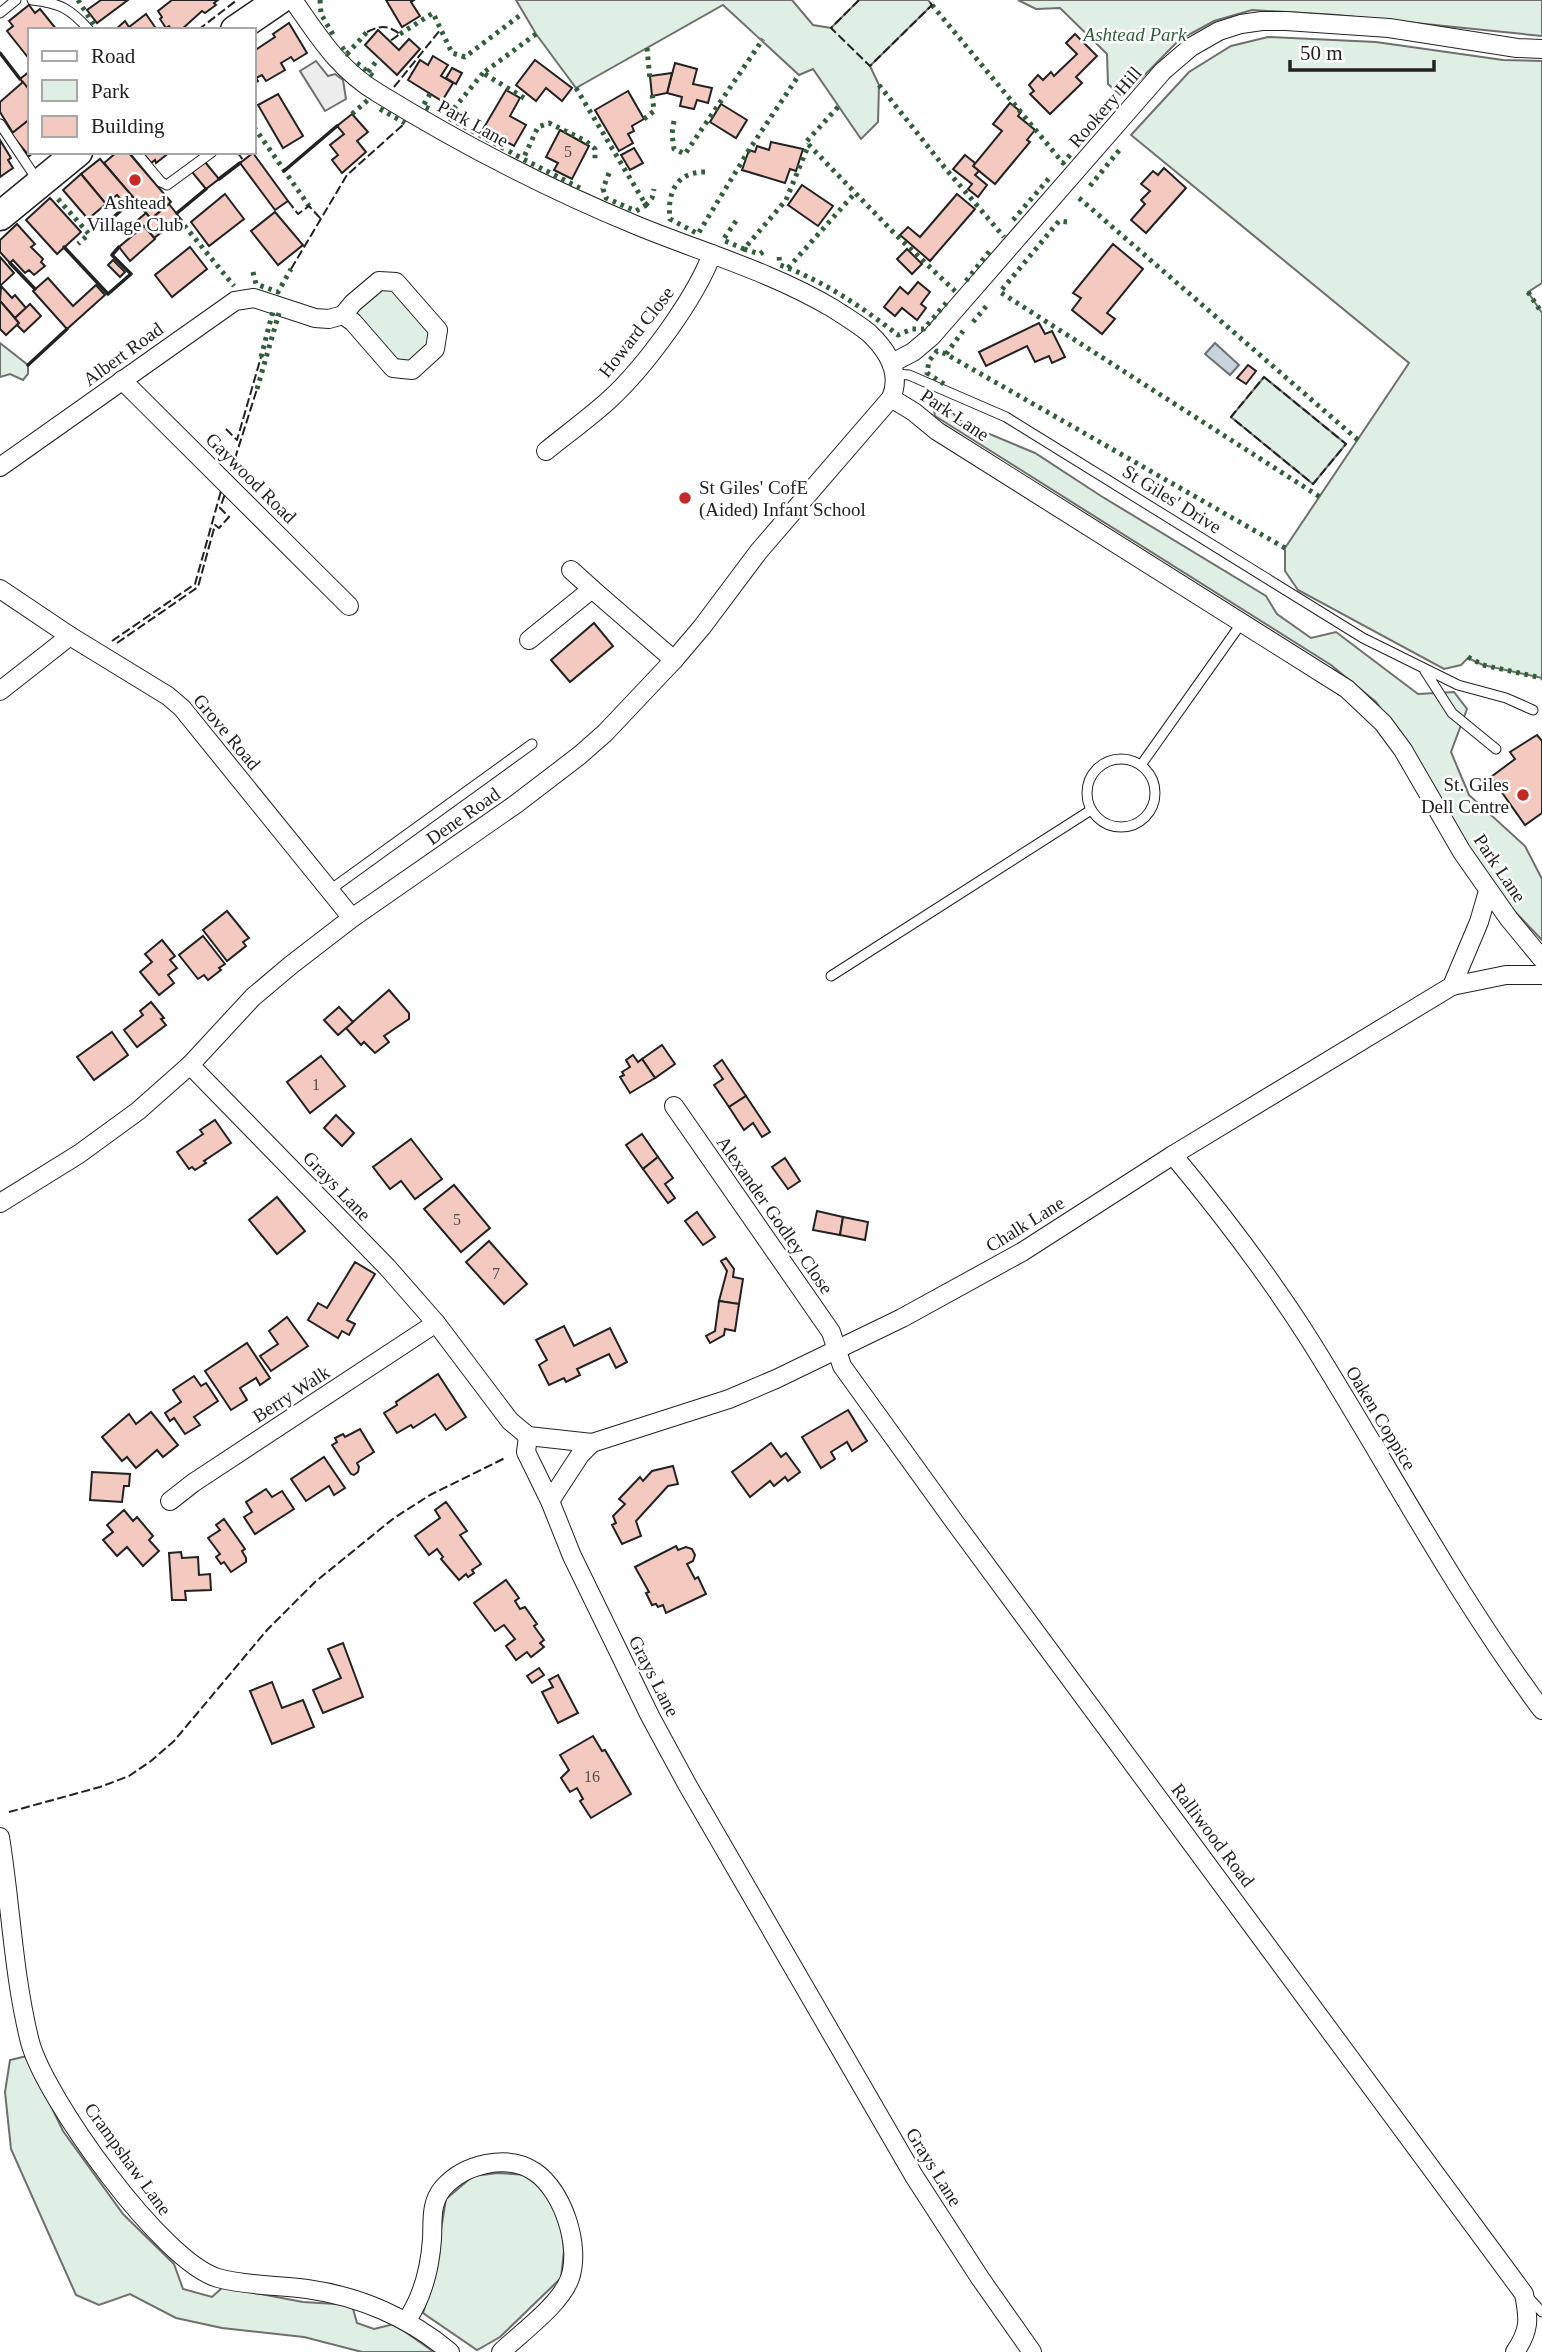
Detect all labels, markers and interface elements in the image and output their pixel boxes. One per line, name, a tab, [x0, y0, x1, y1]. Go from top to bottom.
park label: Ashtead Park	[1082, 24, 1187, 45]
legend	[28, 28, 256, 154]
scale bar	[1290, 28, 1434, 72]
text: 50 m	[1300, 41, 1343, 65]
text: Road	[91, 44, 136, 68]
street label: Rookery Hill	[1064, 62, 1146, 152]
text: Park	[91, 79, 130, 103]
street label: Park Lane	[434, 95, 512, 151]
text: Building	[91, 114, 165, 138]
house number: 5	[564, 143, 572, 160]
marker: Ashtead Village Club	[127, 172, 143, 188]
place label: Ashtead Village Club	[87, 192, 183, 235]
street label: Howard Close	[594, 282, 678, 382]
street label: Albert Road	[79, 318, 167, 390]
street label: Park Lane	[917, 385, 993, 445]
street label: Gaywood Road	[202, 429, 301, 528]
street label: St Giles' Drive	[1119, 460, 1225, 538]
place label: St Giles' CofE (Aided) Infant School	[699, 477, 866, 521]
marker: St Giles' CofE (Aided) Infant School	[677, 490, 693, 506]
street label: Grove Road	[189, 690, 265, 774]
place label: St. Giles Dell Centre	[1421, 774, 1509, 817]
street label: Dene Road	[422, 783, 504, 849]
marker: St. Giles Dell Centre	[1515, 787, 1531, 803]
street label: Park Lane	[1470, 830, 1530, 906]
house number: 1	[312, 1076, 320, 1093]
street label: Alexander Godley Close	[713, 1132, 837, 1298]
street label: Grays Lane	[299, 1147, 375, 1225]
street label: Chalk Lane	[982, 1192, 1068, 1256]
house number: 5	[453, 1211, 461, 1228]
house number: 7	[492, 1265, 500, 1282]
street label: Berry Walk	[249, 1361, 334, 1427]
street label: Oaken Coppice	[1342, 1362, 1420, 1474]
street label: Grays Lane	[625, 1632, 683, 1720]
house number: 16	[584, 1768, 600, 1785]
street label: Ralliwood Road	[1167, 1779, 1259, 1891]
street label: Crampshaw Lane	[80, 2099, 176, 2219]
street label: Grays Lane	[902, 2124, 966, 2210]

